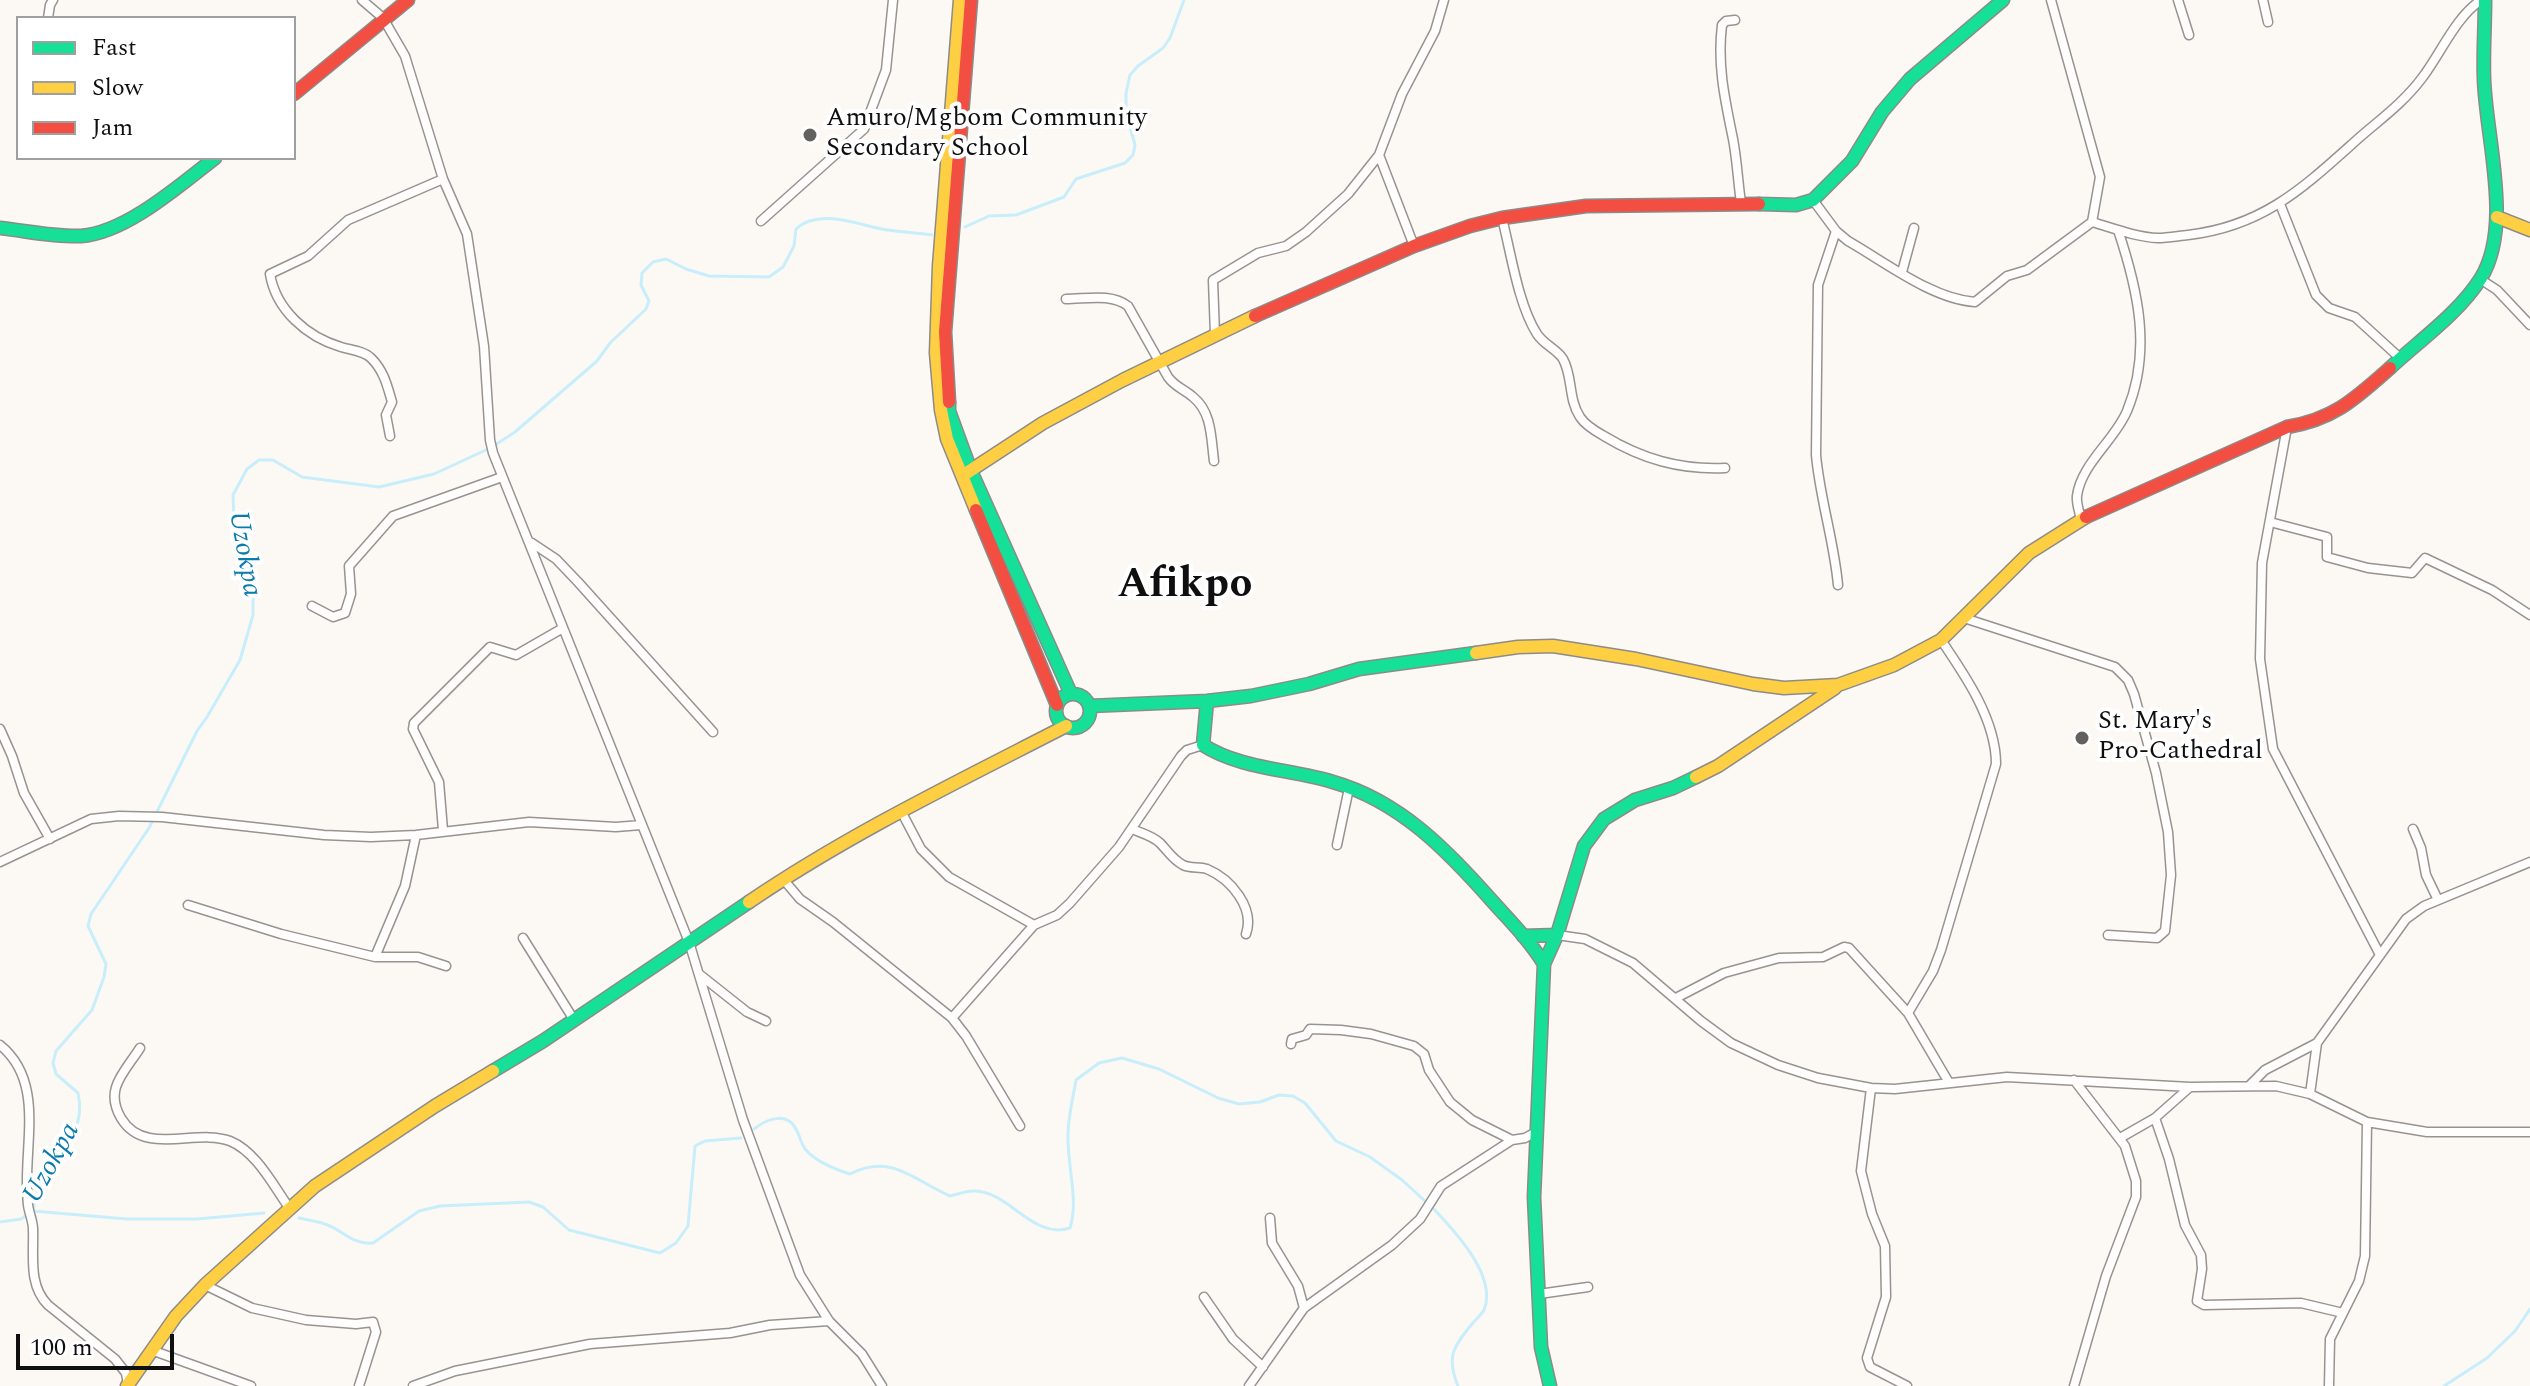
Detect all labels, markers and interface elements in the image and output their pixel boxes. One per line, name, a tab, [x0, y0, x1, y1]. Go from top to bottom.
legend	[16, 16, 296, 160]
text: Fast	[92, 30, 137, 66]
text: Slow	[92, 70, 143, 106]
place label: Amuro/Mgbom Community Secondary School	[826, 104, 1147, 166]
text: Jam	[92, 110, 133, 146]
marker: Amuro/Mgbom Community Secondary School	[801, 126, 819, 144]
water label: Uzokpa	[219, 508, 267, 600]
district label: Afikpo	[1118, 563, 1252, 613]
place label: St. Mary's Pro-Cathedral	[2098, 707, 2263, 768]
marker: St. Mary's Pro-Cathedral	[2073, 729, 2091, 747]
water label: Uzokpa	[17, 1118, 89, 1210]
scale bar	[20, 1318, 178, 1368]
text: 100 m	[30, 1330, 93, 1366]

